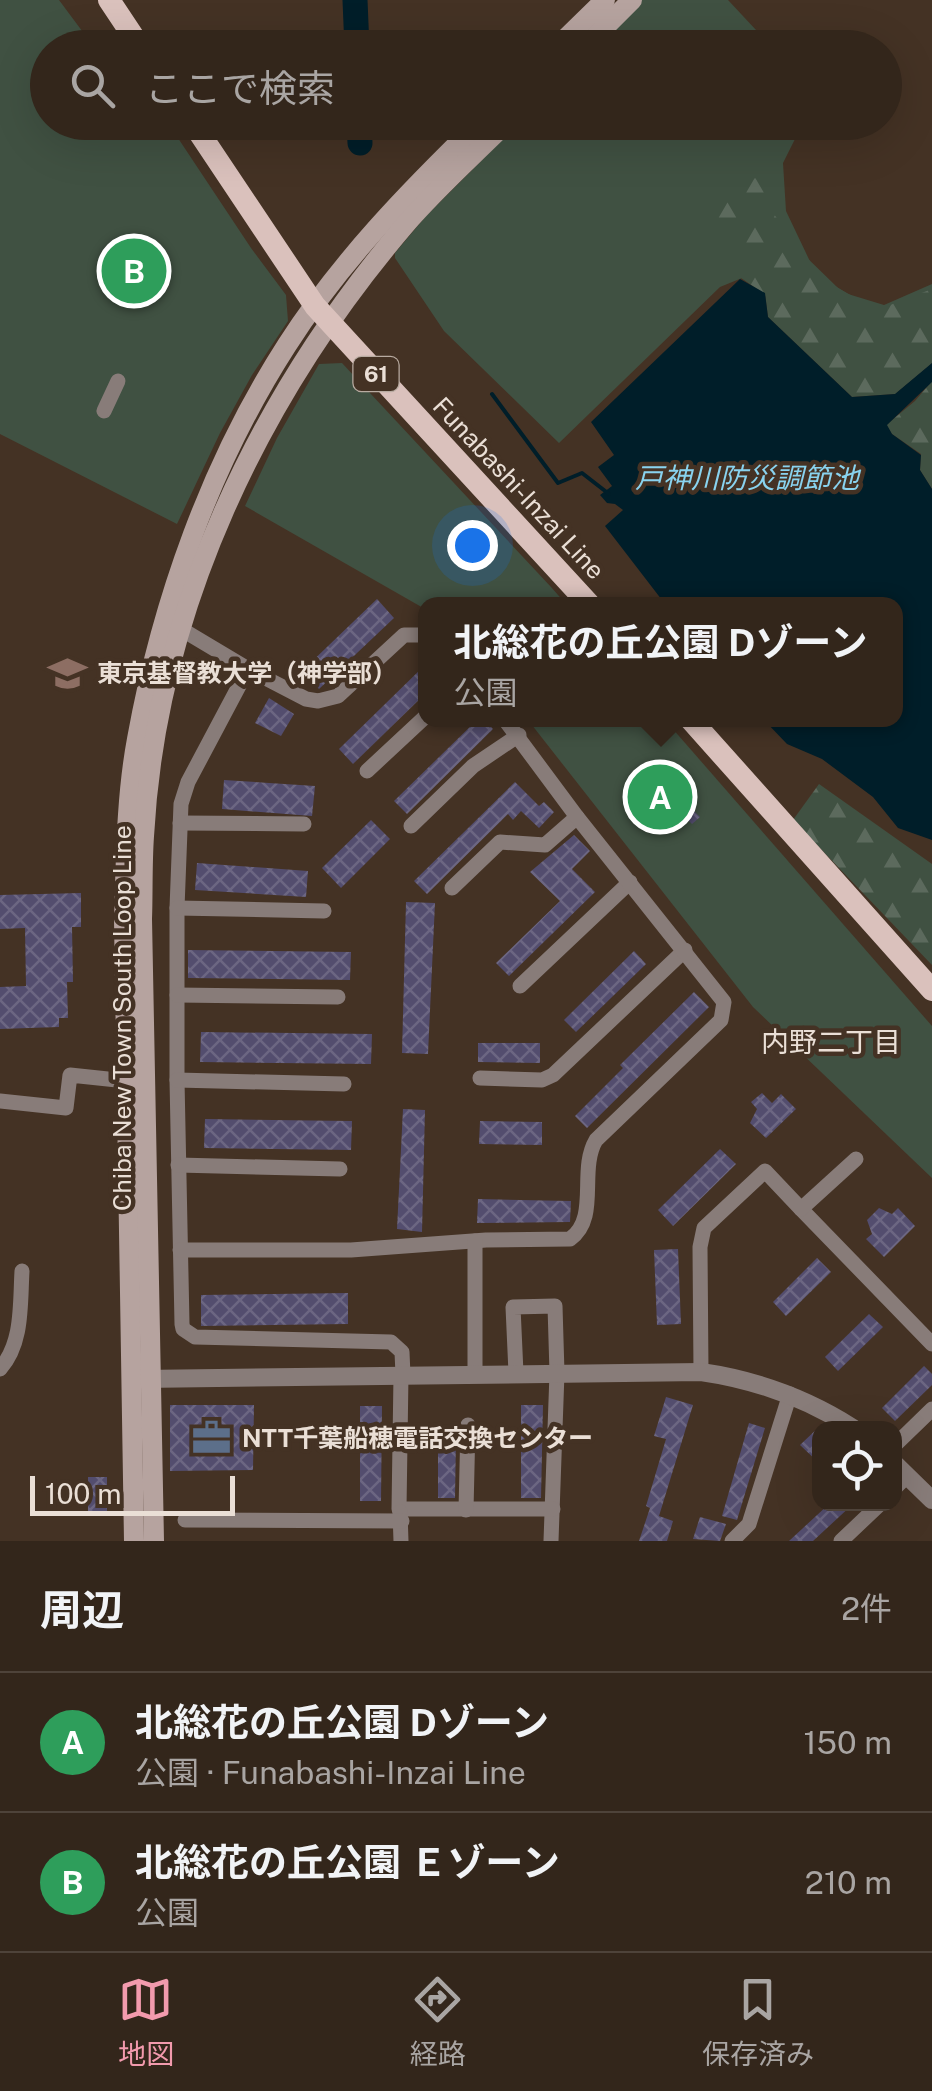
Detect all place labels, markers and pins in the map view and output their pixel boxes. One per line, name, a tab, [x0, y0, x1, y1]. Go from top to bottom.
pin: B	[102, 234, 166, 308]
school or university icon: 東京基督教大学（神学部）	[46, 652, 88, 694]
place label: 東京基督教大学（神学部）	[97, 658, 397, 688]
pin: A	[628, 760, 692, 834]
office icon: NTT千葉船穂電話交換センター	[191, 1417, 233, 1459]
place label: NTT千葉船穂電話交換センター	[242, 1423, 593, 1453]

